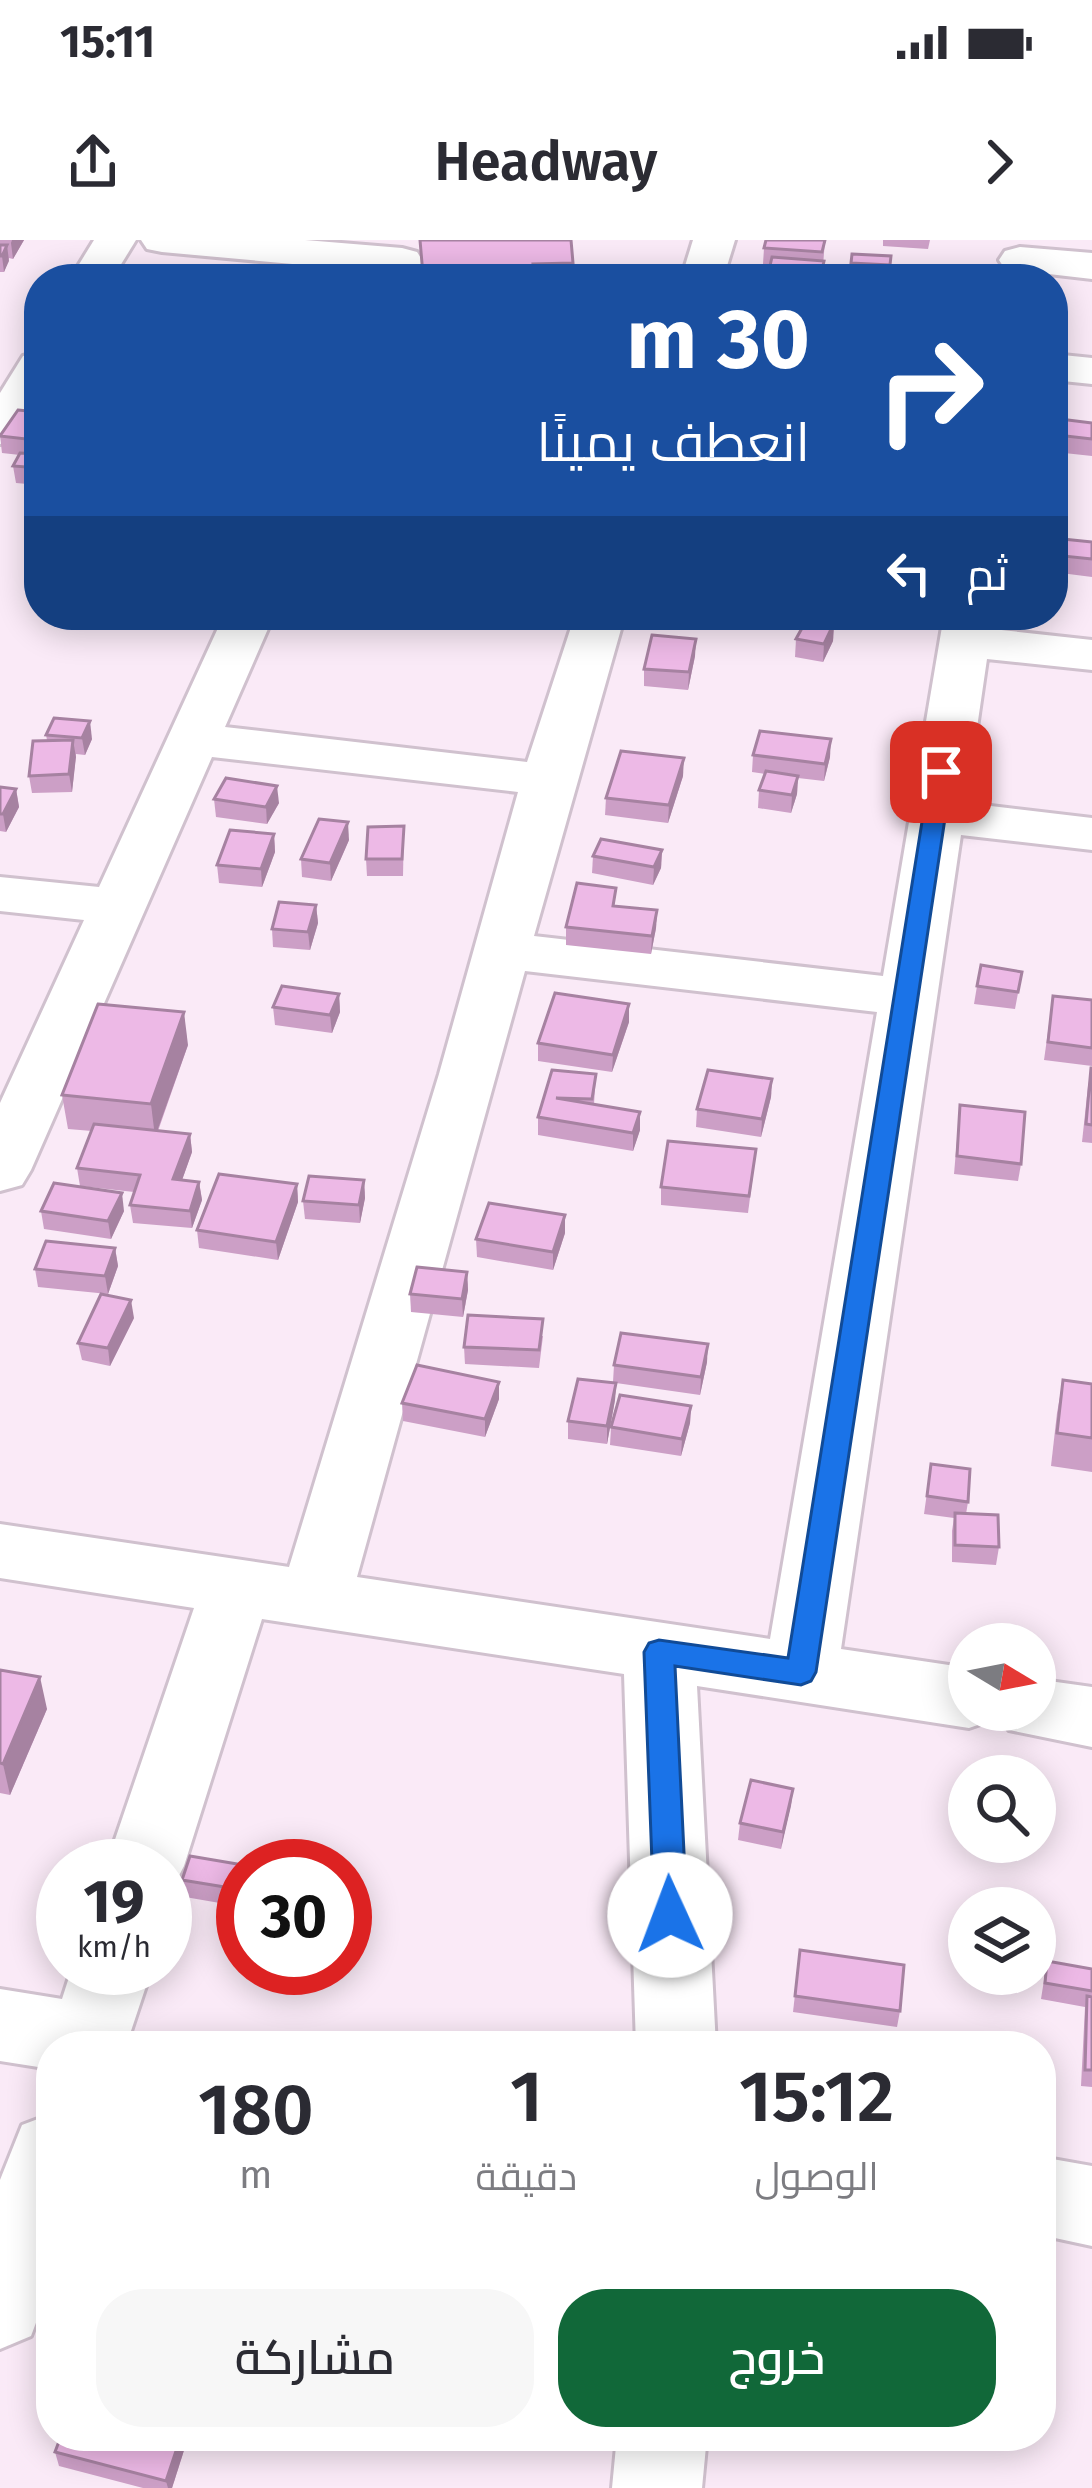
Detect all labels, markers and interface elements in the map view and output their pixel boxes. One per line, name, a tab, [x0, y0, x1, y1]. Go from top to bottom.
text: 15:11	[60, 15, 155, 69]
icon: share	[60, 129, 126, 195]
icon: forward	[966, 129, 1032, 195]
text: Headway	[435, 130, 657, 194]
text: 30 m	[626, 289, 810, 390]
icon: right	[852, 312, 1008, 468]
text: انعطف يمينًا	[536, 411, 810, 475]
icon: left	[876, 540, 942, 606]
text: ثم	[966, 548, 1008, 602]
pin	[890, 721, 992, 823]
icon: arrive	[908, 739, 974, 805]
north arrow	[948, 1623, 1056, 1731]
map controls	[948, 1623, 1056, 1995]
button: search	[948, 1755, 1056, 1863]
speed limit sign: 30	[216, 1839, 372, 1995]
position arrow	[607, 1852, 733, 1978]
text: 19	[83, 1866, 145, 1938]
button: layers	[948, 1887, 1056, 1995]
text: km/h	[77, 1929, 151, 1965]
text: 1	[510, 2054, 543, 2140]
text: 15:12	[739, 2054, 894, 2140]
text: 180	[198, 2067, 314, 2153]
text: m	[239, 2152, 273, 2198]
text: دقيقة	[476, 2154, 577, 2200]
text: الوصول	[754, 2154, 879, 2200]
button: مشاركة	[96, 2289, 534, 2427]
button: خروج	[558, 2289, 996, 2427]

